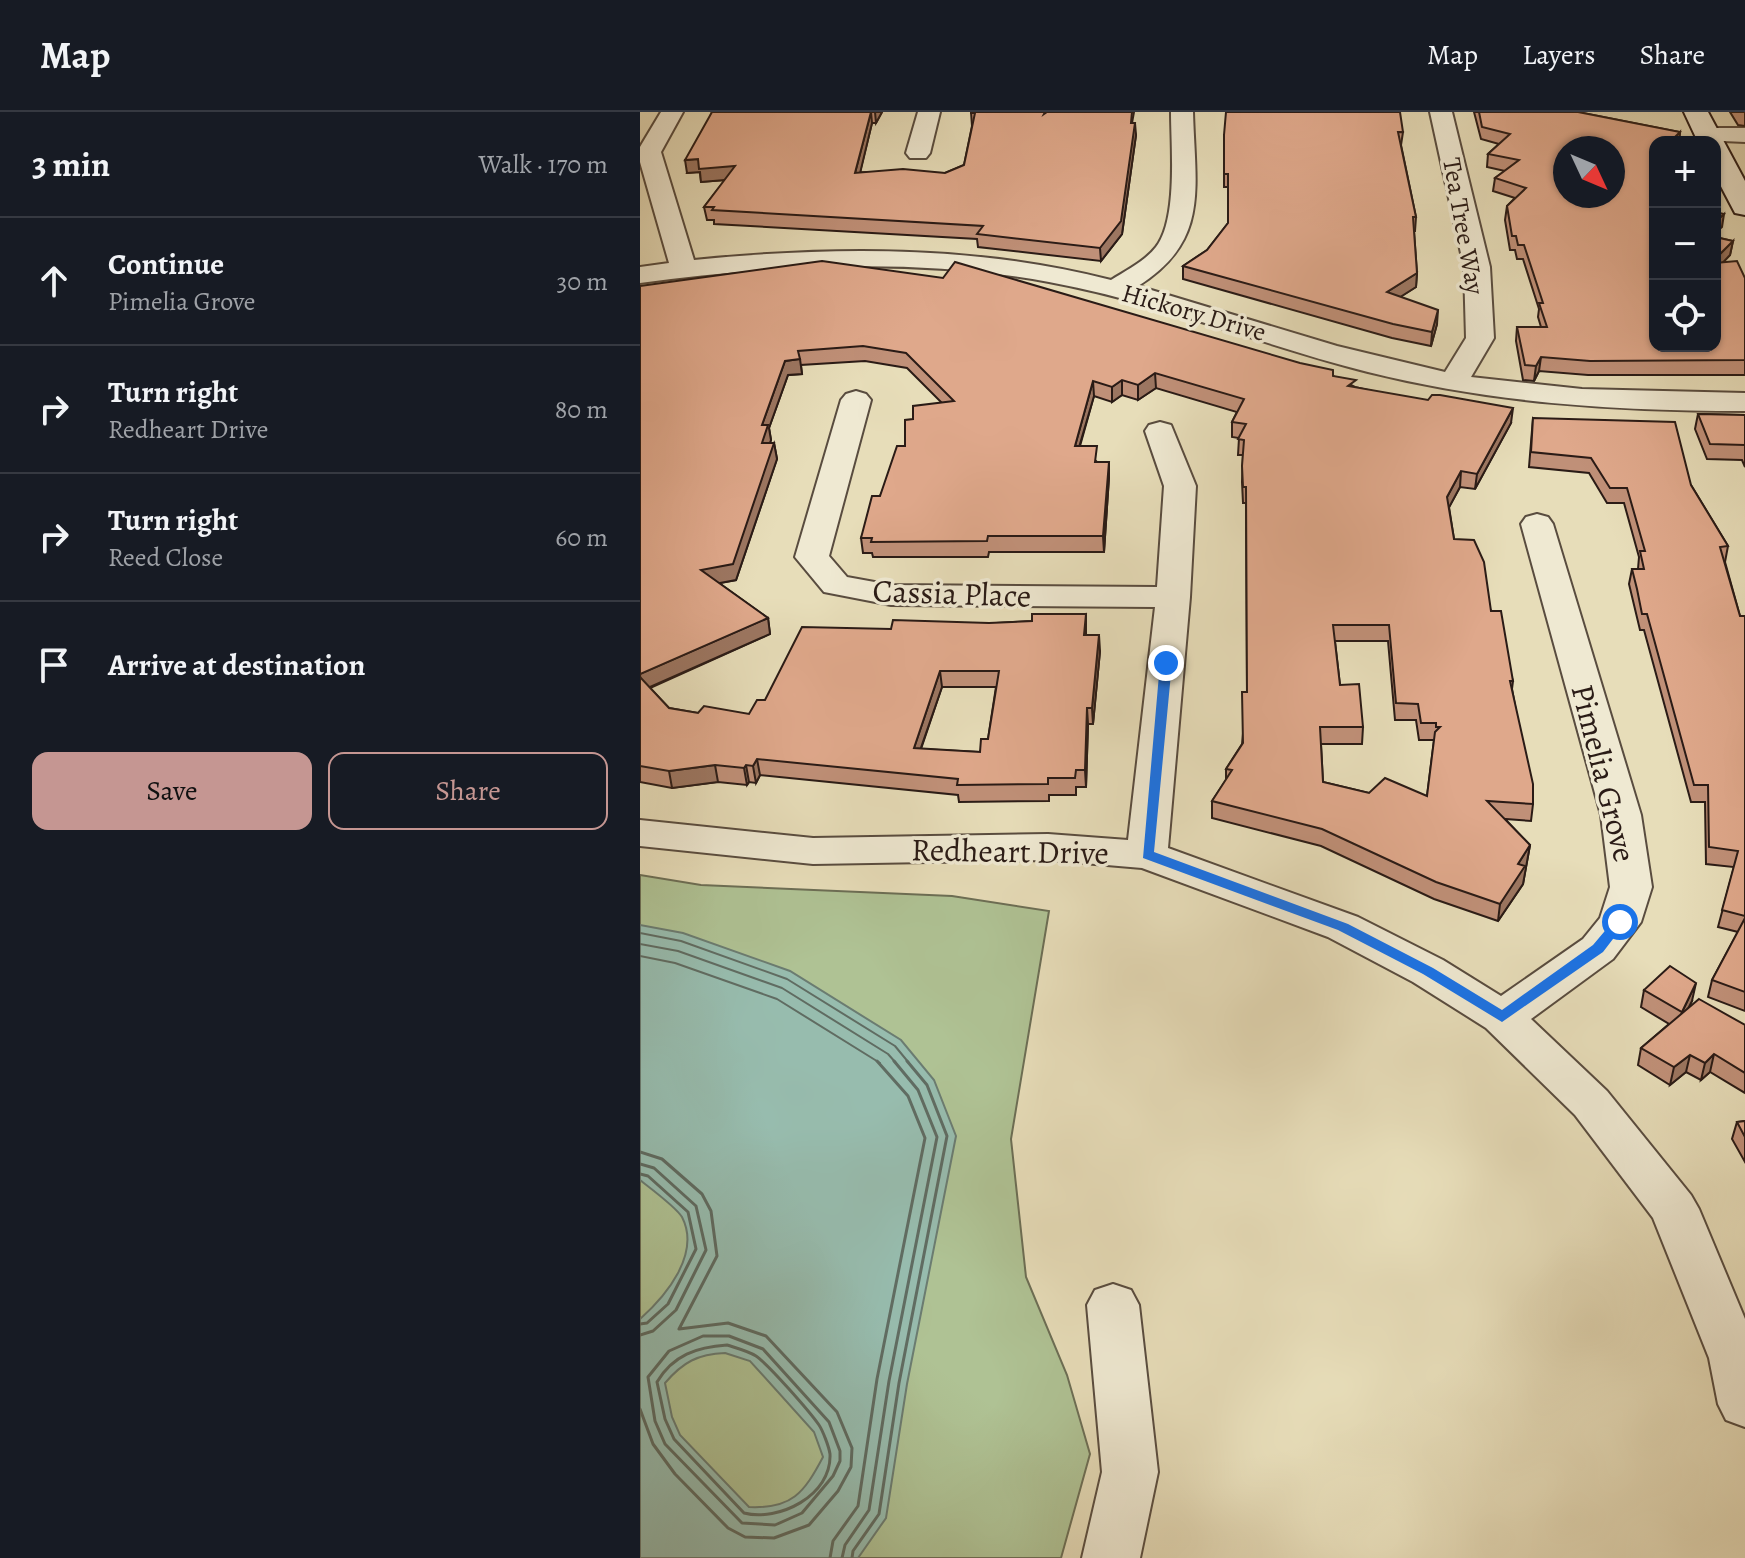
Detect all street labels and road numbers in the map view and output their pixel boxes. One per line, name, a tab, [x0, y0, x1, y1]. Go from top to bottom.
street label: Tea Tree Way	[1434, 155, 1493, 298]
street label: Hickory Drive	[1118, 275, 1270, 350]
street label: Cassia Place	[872, 568, 1032, 618]
street label: Pimelia Grove	[1561, 680, 1647, 866]
street label: Redheart Drive	[911, 827, 1109, 875]

